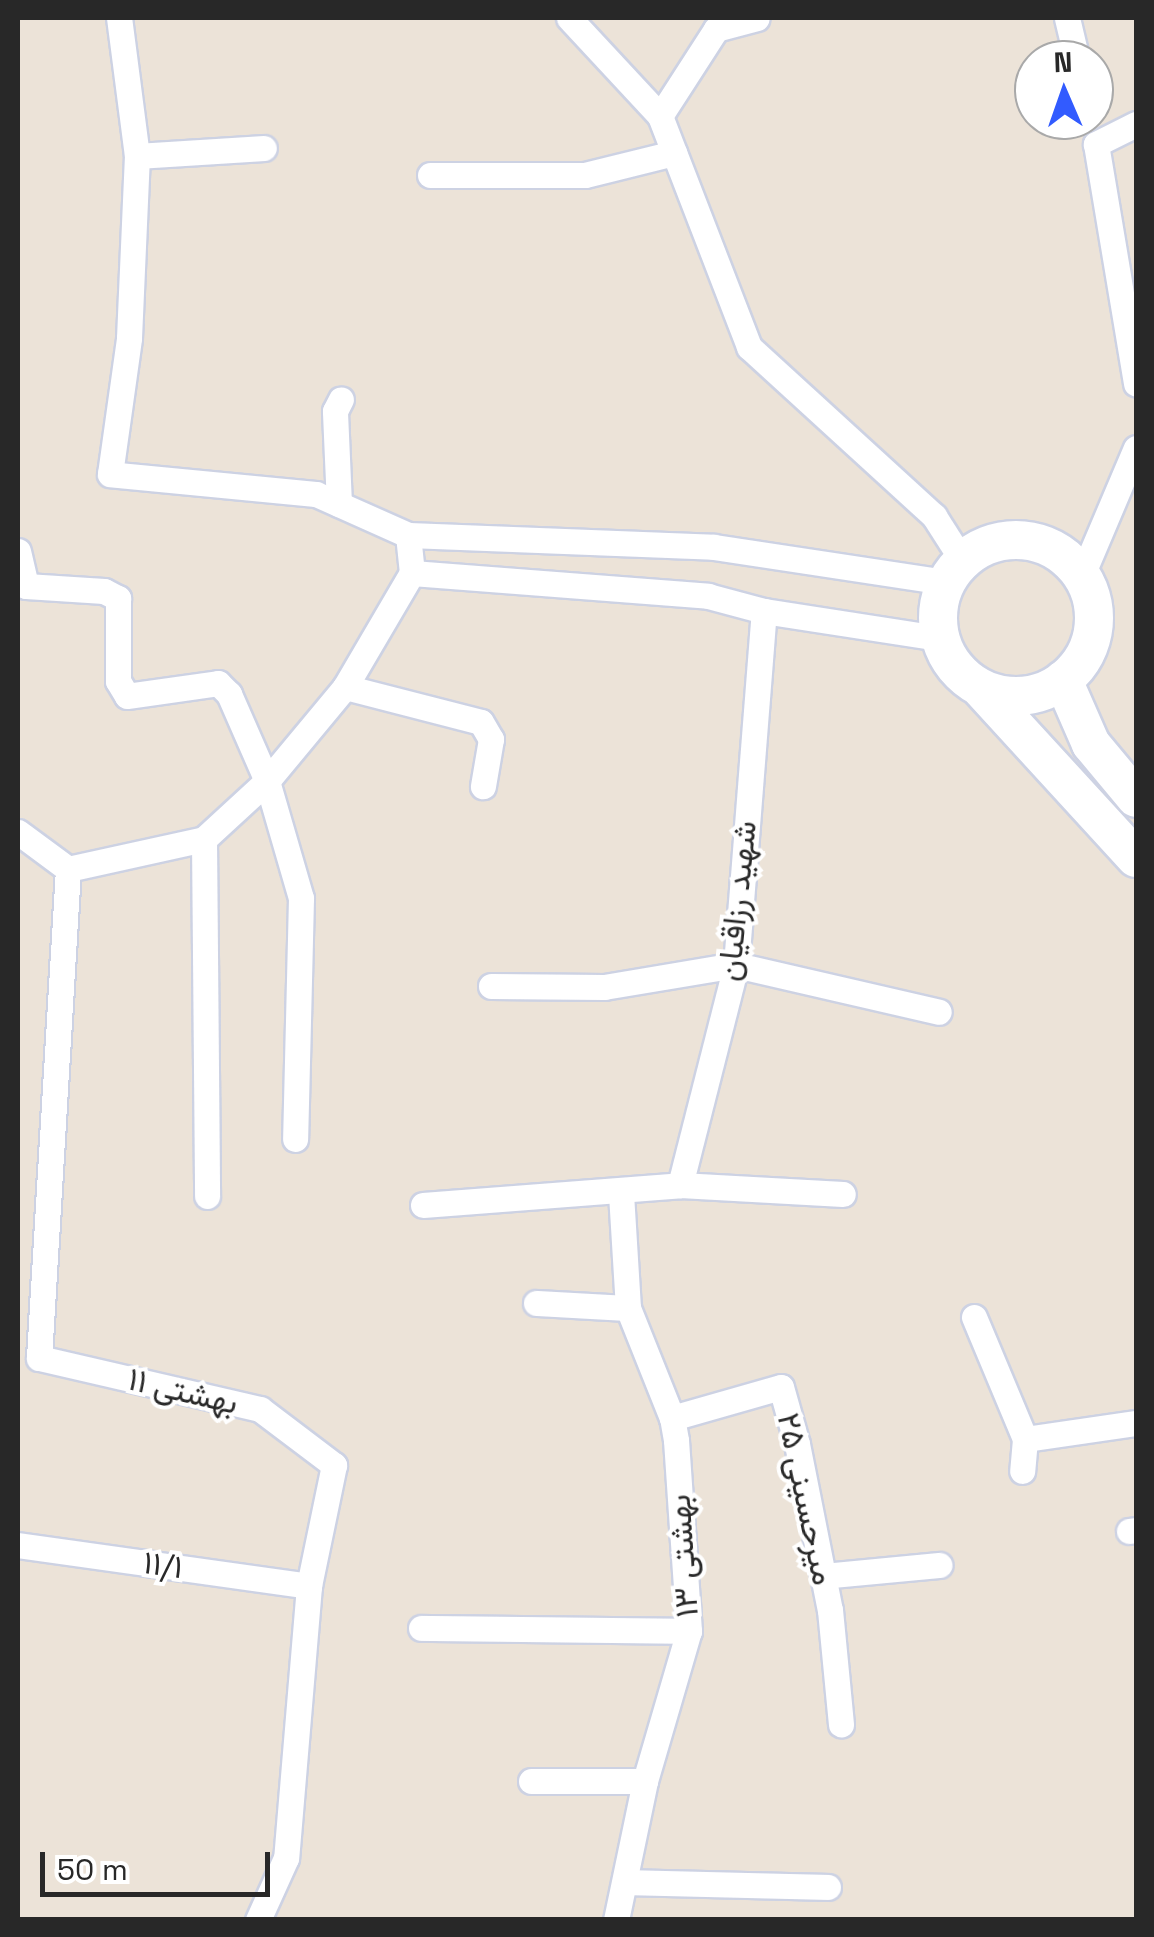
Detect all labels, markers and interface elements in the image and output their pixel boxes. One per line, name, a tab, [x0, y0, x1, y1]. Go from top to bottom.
north arrow	[1014, 40, 1114, 140]
text: N	[1053, 44, 1073, 80]
street label: شهید رزاقیان	[709, 819, 765, 983]
street label: بهشتی ۱۱	[124, 1360, 242, 1422]
street label: میرحسینی ۲۵	[769, 1409, 843, 1589]
street label: بهشتی ۱۳	[660, 1493, 706, 1619]
street label: ۱۱/۱	[141, 1543, 185, 1587]
scale bar	[45, 1832, 275, 1894]
text: 50 m	[57, 1850, 128, 1889]

